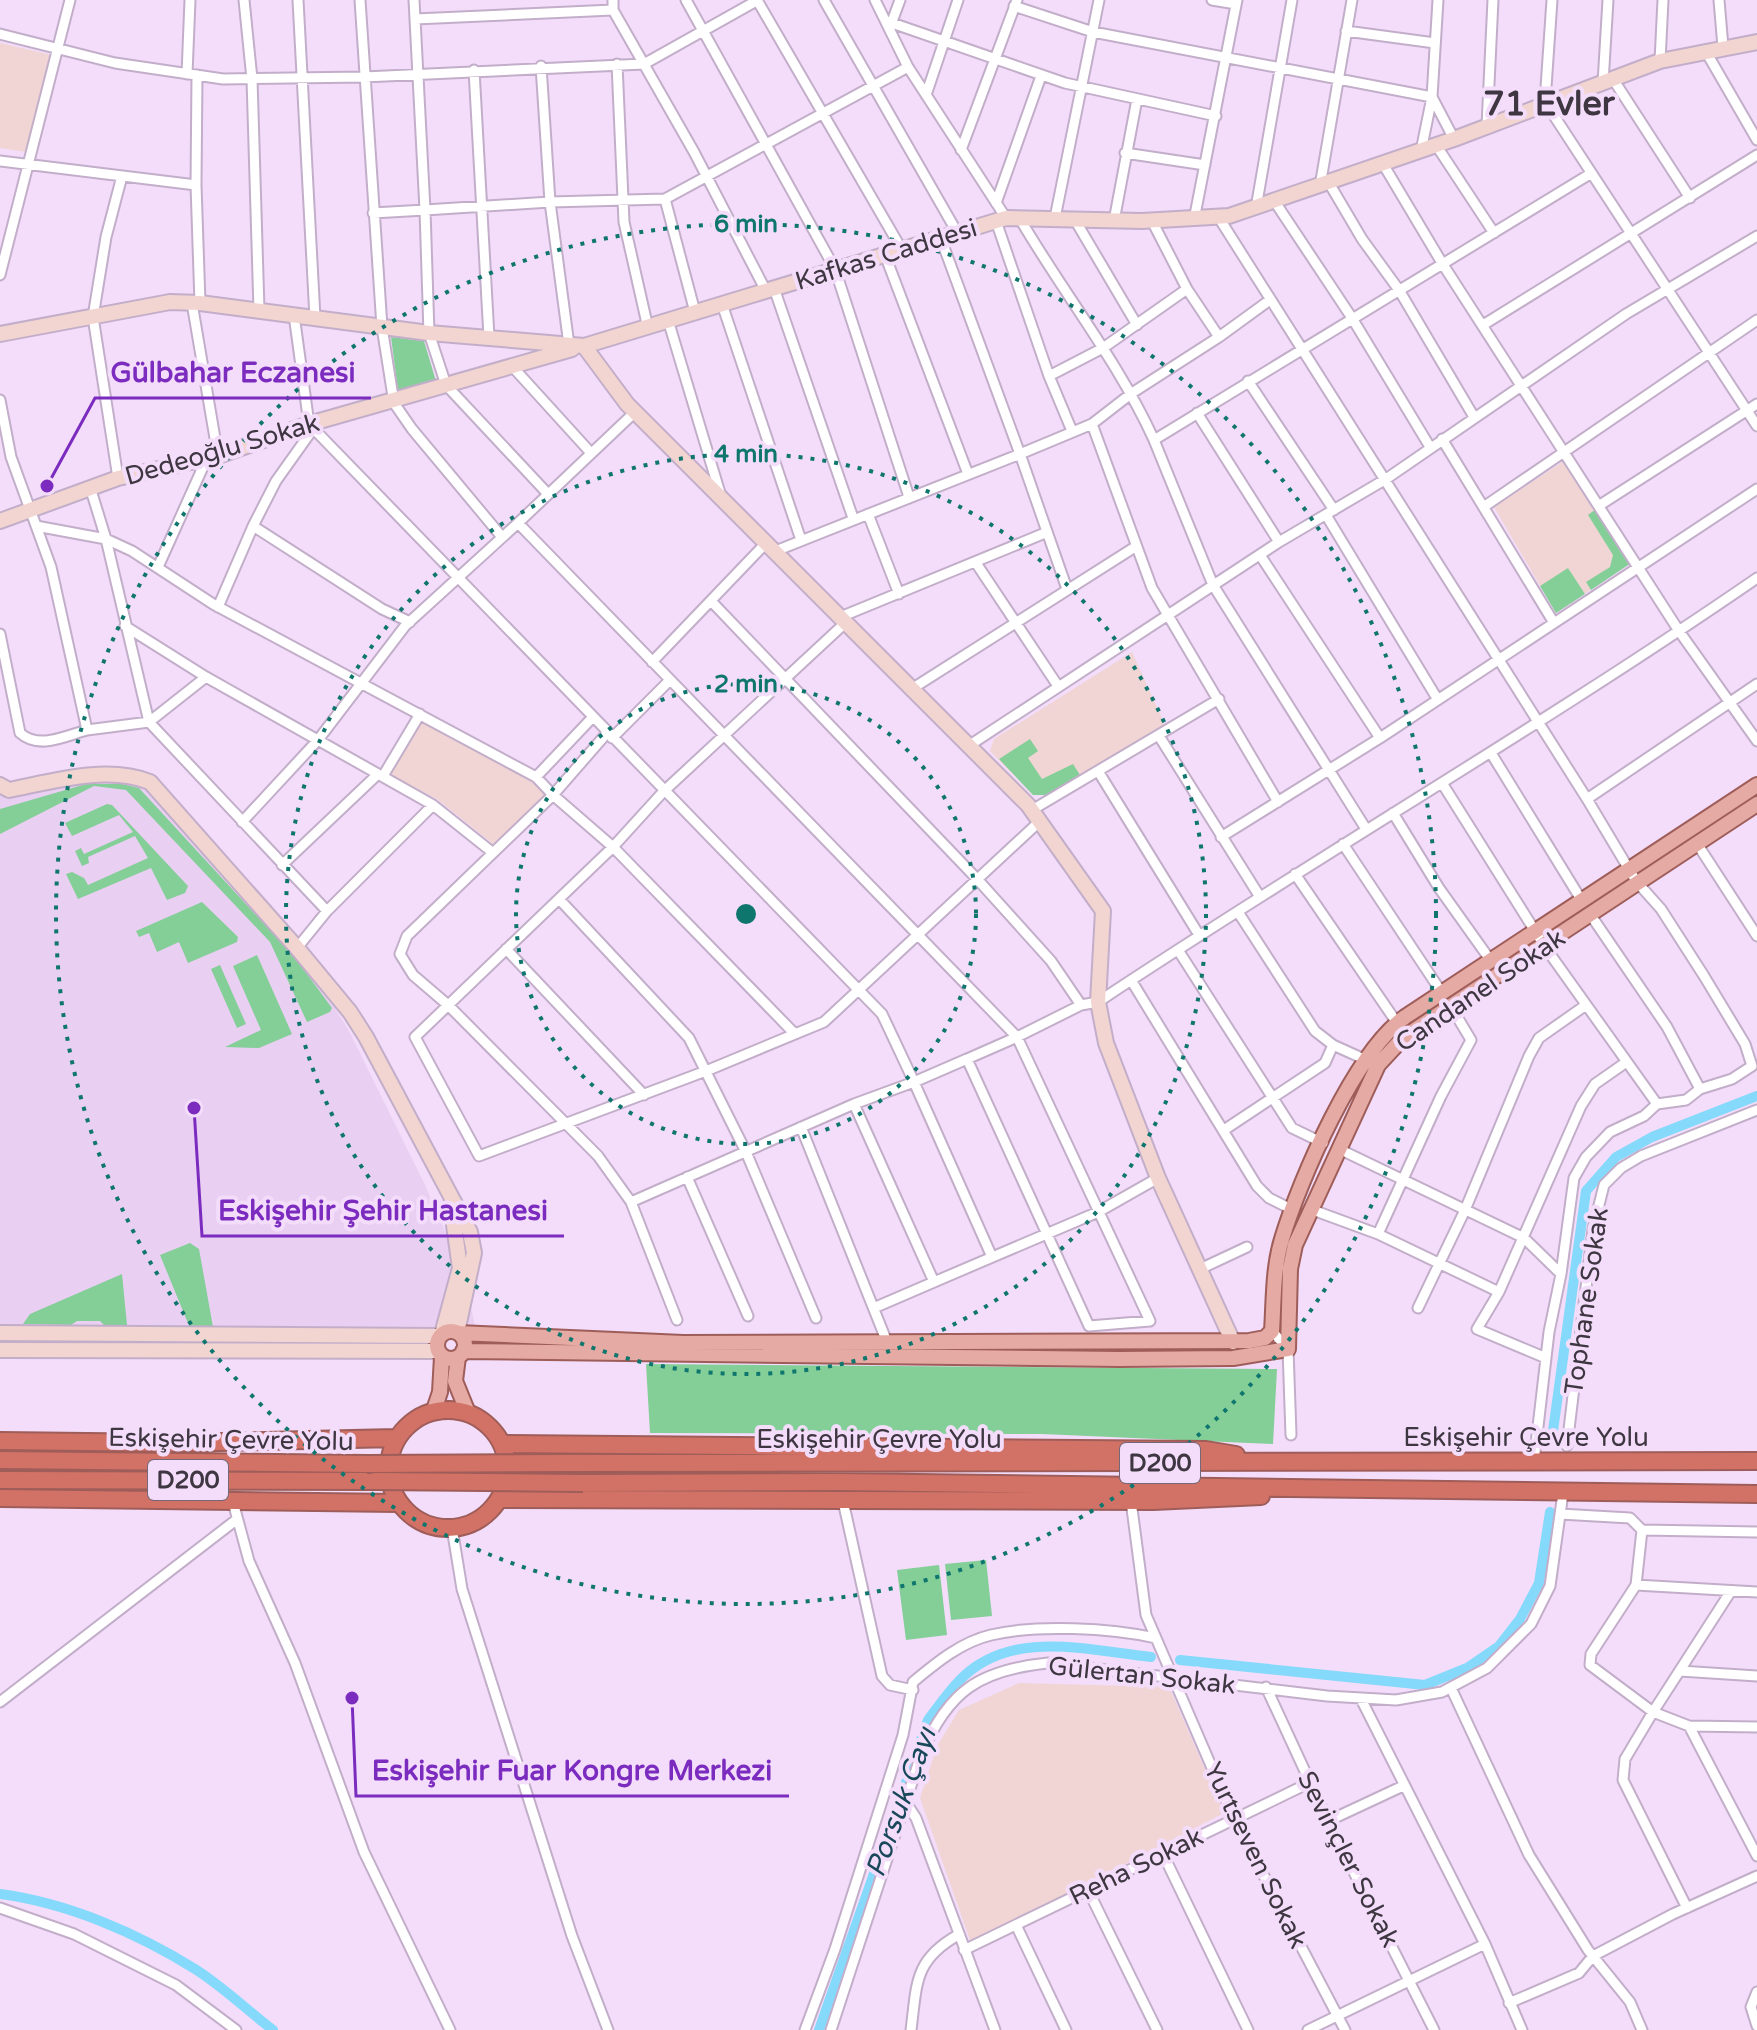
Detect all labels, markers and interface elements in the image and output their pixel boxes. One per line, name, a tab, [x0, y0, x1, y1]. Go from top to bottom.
district label: 71 Evler	[1483, 84, 1616, 125]
text: 6 min	[714, 210, 778, 239]
street label: Kafkas Caddesi	[791, 212, 981, 297]
callout: Gülbahar Eczanesi	[95, 346, 371, 398]
text: Gülbahar Eczanesi	[111, 356, 355, 390]
street label: Dedeoğlu Sokak	[121, 407, 323, 492]
text: 4 min	[714, 440, 778, 469]
text: 2 min	[714, 670, 778, 699]
centre of rings	[732, 900, 760, 928]
street label: Candanel Sokak	[1390, 922, 1571, 1059]
callout: Eskişehir Şehir Hastanesi	[202, 1184, 564, 1236]
text: Eskişehir Şehir Hastanesi	[218, 1194, 548, 1228]
street label: Tophane Sokak	[1558, 1206, 1615, 1397]
street label: Eskişehir Çevre Yolu	[108, 1422, 354, 1457]
street label: Eskişehir Çevre Yolu	[1403, 1422, 1649, 1453]
street label: Eskişehir Çevre Yolu	[756, 1424, 1002, 1455]
road number: D200	[1120, 1443, 1200, 1483]
road number: D200	[148, 1460, 228, 1500]
street label: Gülertan Sokak	[1047, 1650, 1237, 1701]
water label: Porsuk Çayı	[858, 1721, 944, 1882]
callout: Eskişehir Fuar Kongre Merkezi	[356, 1744, 789, 1796]
text: Eskişehir Fuar Kongre Merkezi	[372, 1754, 772, 1788]
street label: Yurtseven Sokak	[1197, 1757, 1314, 1953]
street label: Sevinçler Sokak	[1291, 1766, 1406, 1952]
street label: Reha Sokak	[1064, 1821, 1208, 1912]

